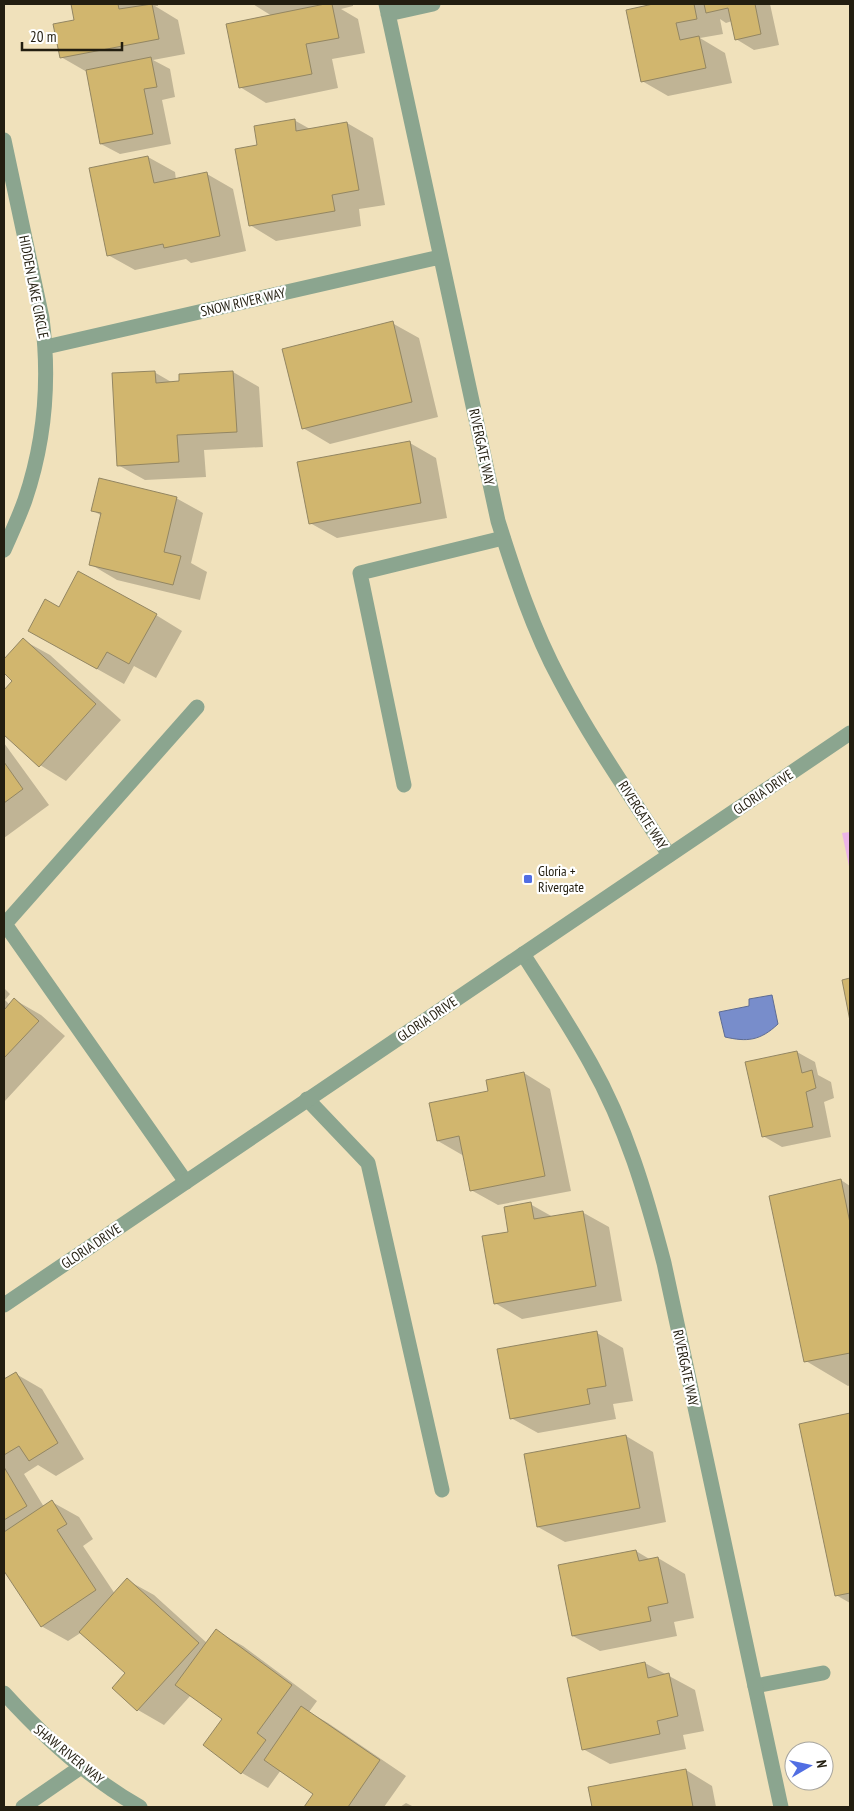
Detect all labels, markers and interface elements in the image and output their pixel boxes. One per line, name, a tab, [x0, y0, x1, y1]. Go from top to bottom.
scale bar	[22, 20, 122, 52]
text: 20 m	[30, 27, 56, 46]
street label: HIDDEN LAKE CIRCLE	[15, 234, 53, 340]
street label: SNOW RIVER WAY	[199, 283, 288, 320]
street label: RIVERGATE WAY	[465, 407, 499, 488]
street label: GLORIA DRIVE	[730, 765, 796, 819]
street label: RIVERGATE WAY	[614, 777, 672, 853]
place label: Gloria + Rivergate	[538, 862, 584, 896]
marker: Gloria + Rivergate	[522, 873, 534, 885]
street label: GLORIA DRIVE	[394, 992, 460, 1046]
street label: GLORIA DRIVE	[58, 1219, 124, 1273]
street label: RIVERGATE WAY	[669, 1328, 703, 1409]
street label: SHAW RIVER WAY	[30, 1720, 108, 1788]
north arrow	[784, 1741, 834, 1791]
text: N	[812, 1759, 831, 1769]

